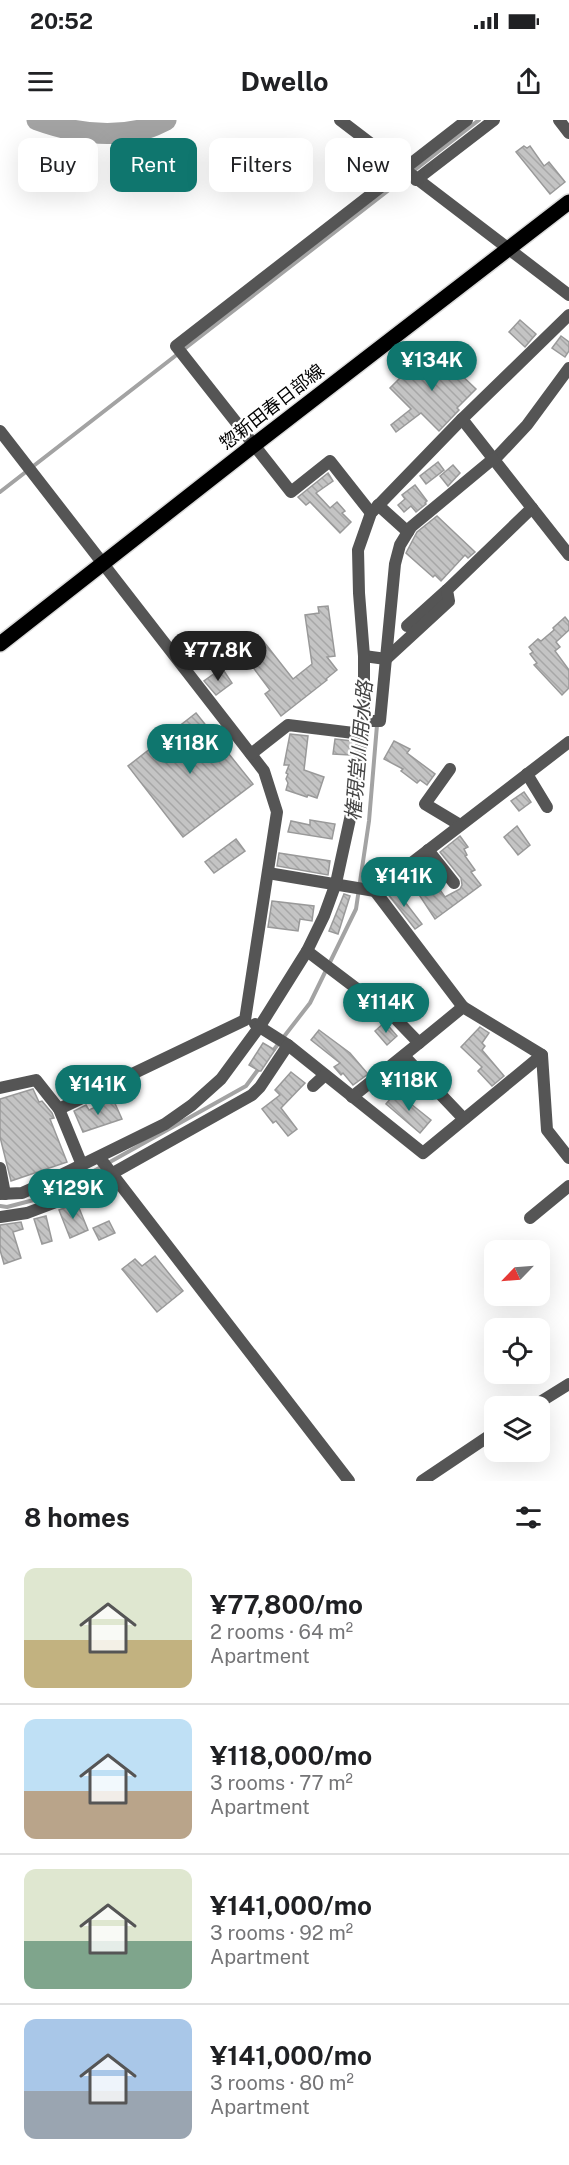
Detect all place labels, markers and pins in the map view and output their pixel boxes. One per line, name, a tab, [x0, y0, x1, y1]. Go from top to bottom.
pin: ¥134K	[390, 341, 474, 392]
pin: ¥77.8K	[169, 631, 267, 682]
pin: ¥118K	[148, 724, 232, 775]
pin: ¥141K	[362, 857, 446, 908]
pin: ¥114K	[344, 983, 428, 1034]
pin: ¥118K	[367, 1061, 451, 1112]
pin: ¥141K	[56, 1065, 140, 1116]
pin: ¥129K	[31, 1169, 115, 1220]

